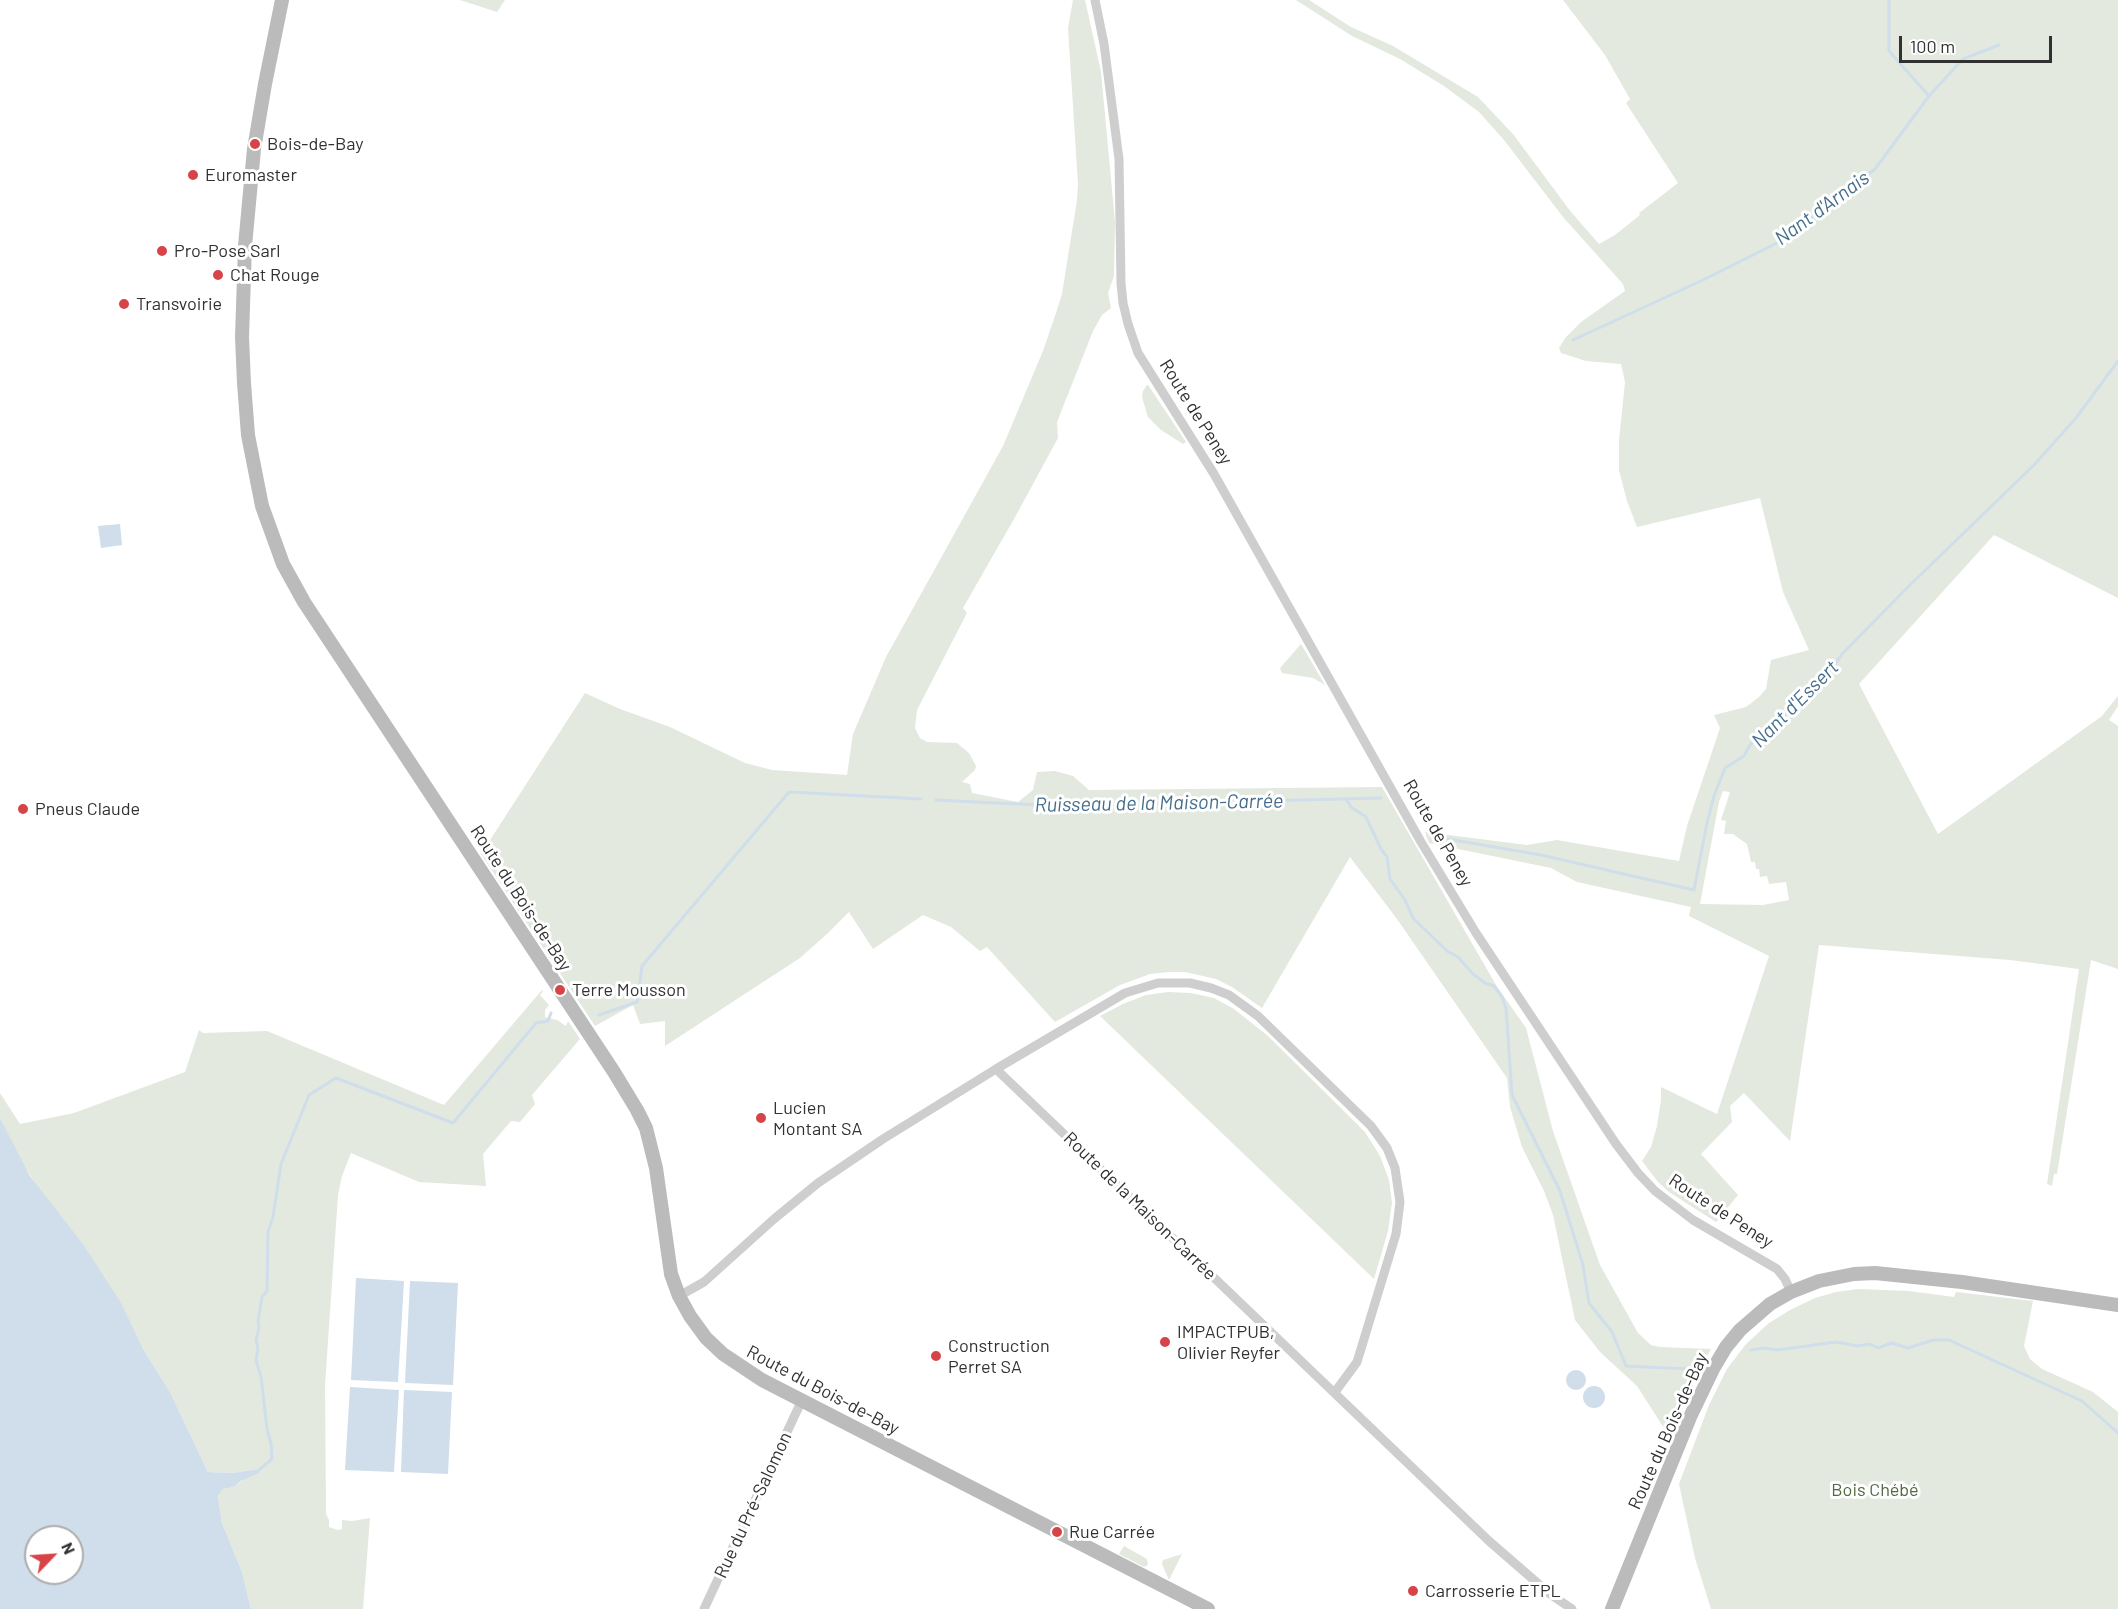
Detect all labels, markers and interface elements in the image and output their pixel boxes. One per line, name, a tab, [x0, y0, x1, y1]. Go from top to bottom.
scale bar	[1902, 24, 2055, 62]
text: 100 m	[1910, 35, 1955, 57]
place label: Bois-de-Bay	[267, 133, 364, 155]
marker: Bois-de-Bay	[248, 137, 262, 151]
place label: Euromaster	[205, 164, 297, 186]
water label: Nant d'Arnais	[1770, 166, 1874, 250]
marker: Euromaster	[186, 168, 200, 182]
place label: Pro-Pose Sarl	[174, 240, 280, 262]
marker: Pro-Pose Sarl	[155, 244, 169, 258]
place label: Chat Rouge	[230, 264, 320, 286]
marker: Chat Rouge	[211, 268, 225, 282]
place label: Transvoirie	[136, 293, 222, 315]
marker: Transvoirie	[117, 297, 131, 311]
street label: Route de Peney	[1155, 355, 1237, 469]
water label: Nant d'Essert	[1747, 656, 1843, 752]
street label: Route de Peney	[1399, 776, 1477, 890]
water label: Ruisseau de la Maison-Carrée	[1034, 789, 1284, 817]
place label: Pneus Claude	[35, 798, 140, 820]
marker: Pneus Claude	[16, 802, 30, 816]
street label: Route du Bois-de-Bay	[466, 821, 576, 975]
place label: Terre Mousson	[572, 979, 686, 1001]
marker: Terre Mousson	[553, 983, 567, 997]
place label: Lucien Montant SA	[773, 1097, 862, 1140]
marker: Lucien Montant SA	[754, 1111, 768, 1125]
street label: Route de la Maison-Carrée	[1059, 1127, 1221, 1285]
street label: Route de Peney	[1665, 1169, 1777, 1253]
place label: IMPACTPUB, Olivier Reyfer	[1177, 1321, 1280, 1364]
place label: Construction Perret SA	[948, 1335, 1050, 1378]
marker: IMPACTPUB, Olivier Reyfer	[1158, 1335, 1172, 1349]
street label: Route du Bois-de-Bay	[743, 1341, 903, 1439]
marker: Construction Perret SA	[929, 1349, 943, 1363]
street label: Route du Bois-de-Bay	[1624, 1349, 1712, 1513]
street label: Rue du Pré-Salomon	[710, 1429, 796, 1581]
park label: Bois Chébé	[1831, 1479, 1919, 1501]
place label: Rue Carrée	[1069, 1521, 1155, 1543]
north arrow	[24, 1525, 84, 1585]
marker: Rue Carrée	[1050, 1525, 1064, 1539]
text: N	[58, 1539, 80, 1557]
place label: Carrosserie ETPL	[1425, 1580, 1561, 1602]
marker: Carrosserie ETPL	[1406, 1584, 1420, 1598]

